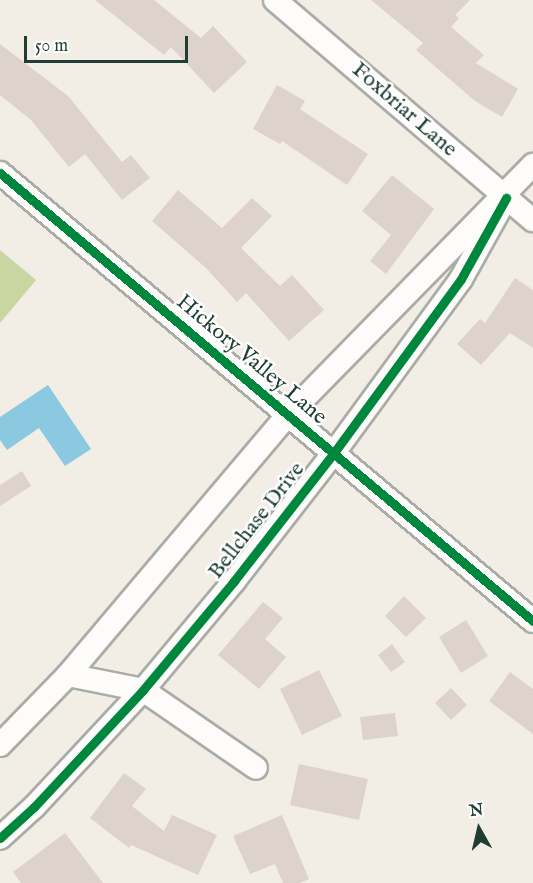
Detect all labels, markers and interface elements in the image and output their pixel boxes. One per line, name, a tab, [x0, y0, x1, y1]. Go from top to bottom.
scale bar	[27, 24, 190, 62]
text: 50 m	[35, 35, 68, 58]
street label: Foxbriar Lane	[346, 57, 462, 163]
street label: Hickory Valley Lane	[170, 289, 332, 431]
street label: Bellchase Drive	[203, 457, 311, 585]
north arrow	[449, 799, 509, 859]
text: N	[468, 800, 485, 822]

